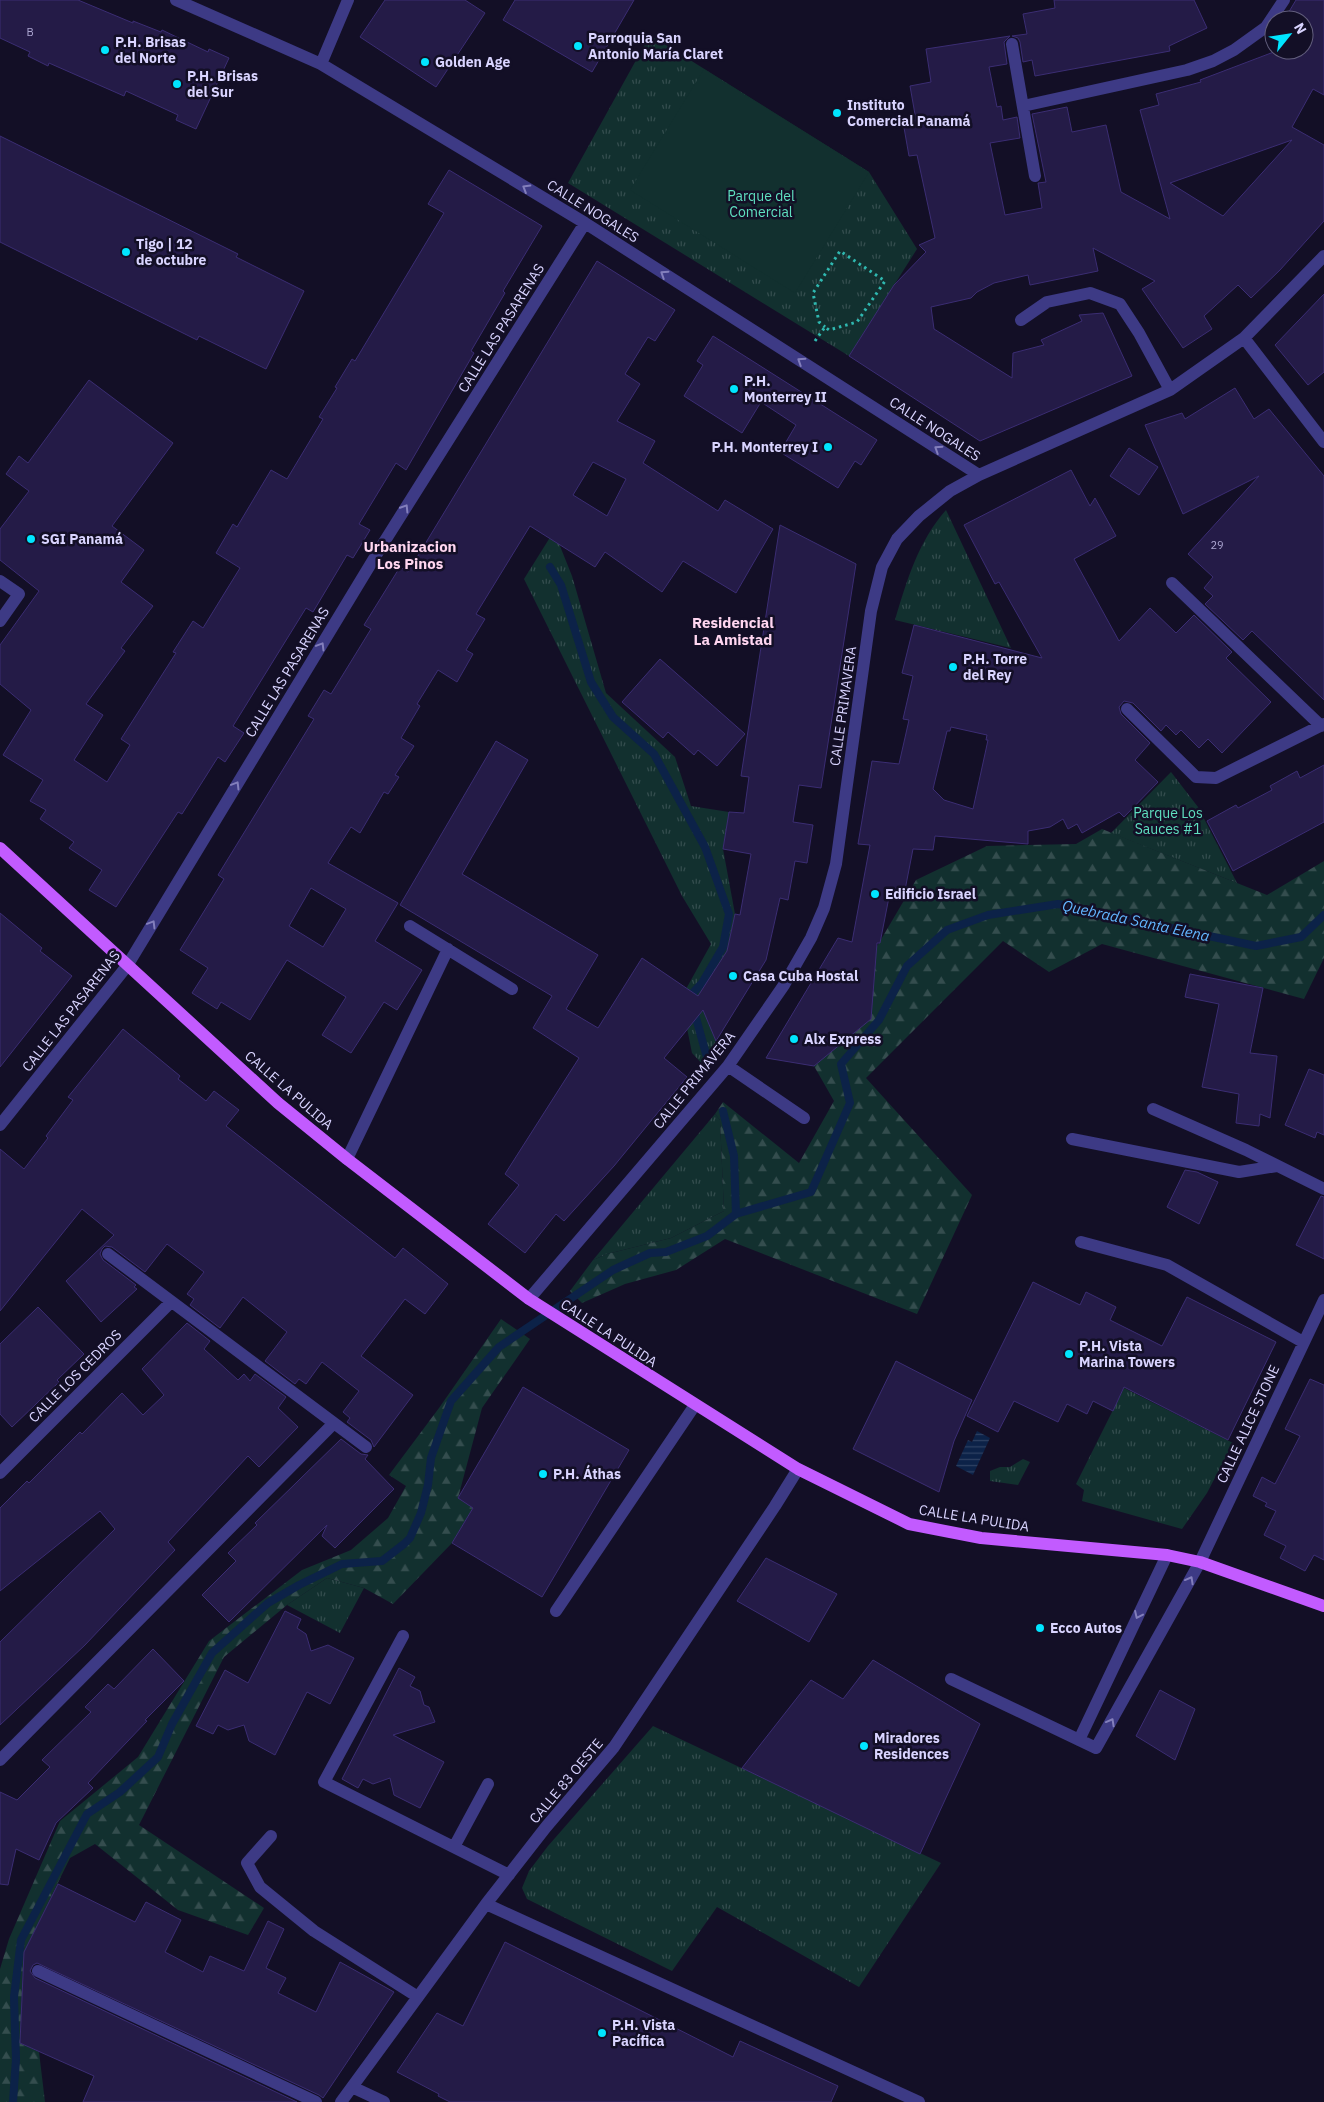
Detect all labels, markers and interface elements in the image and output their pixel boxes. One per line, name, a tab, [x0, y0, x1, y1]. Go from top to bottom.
north arrow	[1264, 10, 1314, 60]
text: N	[1290, 20, 1311, 37]
house number: B	[26, 25, 34, 39]
place label: Parroquia San Antonio María Claret	[588, 29, 723, 63]
place label: P.H. Brisas del Norte	[115, 33, 186, 67]
marker: Parroquia San Antonio María Claret	[572, 40, 584, 52]
marker: P.H. Brisas del Norte	[99, 44, 111, 56]
place label: Golden Age	[435, 53, 510, 71]
marker: Golden Age	[419, 56, 431, 68]
place label: P.H. Brisas del Sur	[187, 67, 258, 101]
marker: P.H. Brisas del Sur	[171, 78, 183, 90]
place label: Instituto Comercial Panamá	[847, 96, 970, 130]
marker: Instituto Comercial Panamá	[831, 107, 843, 119]
street label: CALLE NOGALES	[544, 176, 642, 246]
one-way arrow	[522, 184, 531, 194]
park label: Parque del Comercial	[727, 187, 795, 221]
place label: Tigo | 12 de octubre	[136, 235, 207, 269]
marker: Tigo | 12 de octubre	[120, 246, 132, 258]
street label: CALLE LAS PASARENAS	[454, 260, 548, 396]
one-way arrow	[660, 270, 669, 280]
one-way arrow	[797, 358, 807, 367]
place label: P.H. Monterrey II	[744, 372, 827, 406]
marker: P.H. Monterrey II	[728, 383, 740, 395]
street label: CALLE NOGALES	[886, 393, 984, 465]
place label: P.H. Monterrey I	[711, 438, 818, 456]
marker: P.H. Monterrey I	[822, 441, 834, 453]
one-way arrow	[934, 445, 943, 455]
one-way arrow	[399, 504, 409, 513]
place label: SGI Panamá	[41, 530, 123, 548]
marker: SGI Panamá	[25, 533, 37, 545]
district label: Urbanizacion Los Pinos	[363, 537, 457, 573]
house number: 29	[1210, 538, 1224, 552]
street label: CALLE LAS PASARENAS	[241, 604, 333, 740]
district label: Residencial La Amistad	[692, 613, 774, 649]
one-way arrow	[314, 643, 324, 652]
street label: CALLE PRIMAVERA	[826, 645, 860, 767]
place label: P.H. Torre del Rey	[963, 650, 1027, 684]
marker: P.H. Torre del Rey	[947, 661, 959, 673]
one-way arrow	[230, 782, 240, 791]
park label: Parque Los Sauces #1	[1133, 804, 1203, 838]
place label: Edificio Israel	[885, 885, 976, 903]
marker: Edificio Israel	[869, 888, 881, 900]
water label: Quebrada Santa Elena	[1061, 896, 1212, 945]
one-way arrow	[146, 921, 155, 930]
street label: CALLE LAS PASARENAS	[18, 947, 124, 1075]
place label: Casa Cuba Hostal	[743, 967, 858, 985]
marker: Casa Cuba Hostal	[727, 970, 739, 982]
street label: CALLE PRIMAVERA	[649, 1027, 739, 1133]
place label: Alx Express	[804, 1030, 881, 1048]
marker: Alx Express	[788, 1033, 800, 1045]
street label: CALLE LA PULIDA	[241, 1047, 337, 1133]
street label: CALLE LA PULIDA	[557, 1295, 661, 1371]
street label: CALLE LOS CEDROS	[25, 1326, 125, 1426]
place label: P.H. Vista Marina Towers	[1079, 1337, 1175, 1371]
marker: P.H. Vista Marina Towers	[1063, 1348, 1075, 1360]
street label: CALLE ALICE STONE	[1213, 1362, 1283, 1486]
place label: P.H. Áthas	[553, 1464, 621, 1483]
marker: P.H. Áthas	[537, 1468, 549, 1480]
street label: CALLE LA PULIDA	[918, 1500, 1030, 1536]
one-way arrow	[1183, 1577, 1193, 1586]
one-way arrow	[1134, 1610, 1145, 1619]
place label: Ecco Autos	[1050, 1619, 1122, 1637]
marker: Ecco Autos	[1034, 1622, 1046, 1634]
one-way arrow	[1104, 1719, 1114, 1728]
place label: Miradores Residences	[874, 1729, 949, 1763]
street label: CALLE 83 OESTE	[525, 1735, 607, 1827]
marker: Miradores Residences	[858, 1740, 870, 1752]
place label: P.H. Vista Pacífica	[612, 2016, 675, 2050]
marker: P.H. Vista Pacífica	[596, 2027, 608, 2039]

